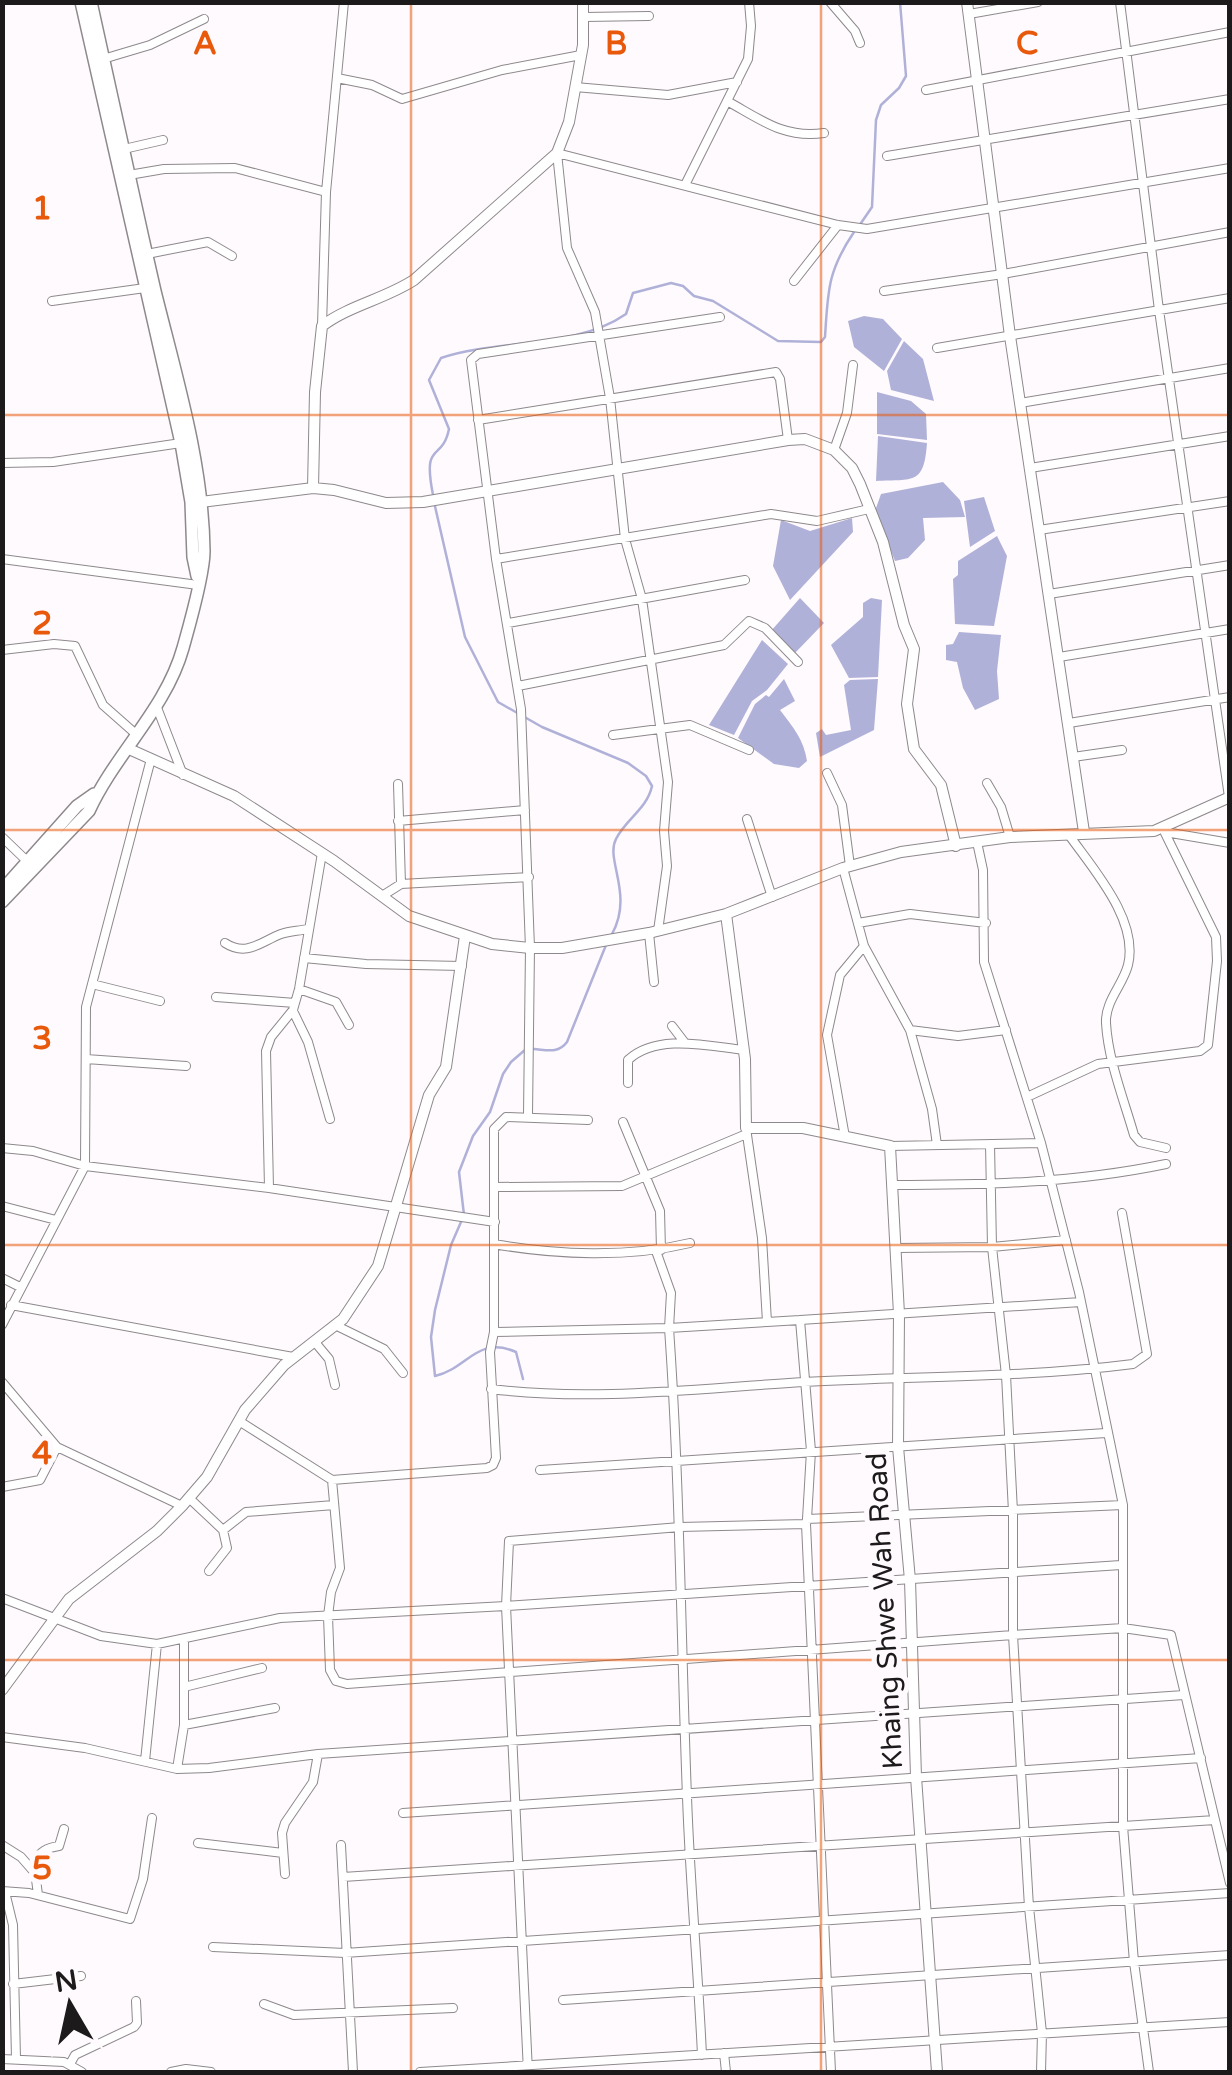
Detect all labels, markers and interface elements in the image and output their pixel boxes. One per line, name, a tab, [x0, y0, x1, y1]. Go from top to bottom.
text: A	[193, 25, 217, 63]
text: B	[605, 25, 627, 63]
text: C	[1016, 25, 1038, 63]
text: 1	[32, 190, 52, 228]
text: 2	[32, 605, 52, 643]
text: 3	[32, 1020, 52, 1058]
text: 4	[32, 1435, 52, 1473]
street label: Khaing Shwe Wah Road	[860, 1452, 910, 1770]
text: 5	[32, 1850, 52, 1888]
north arrow	[20, 1955, 120, 2055]
text: N	[52, 1963, 80, 2000]

